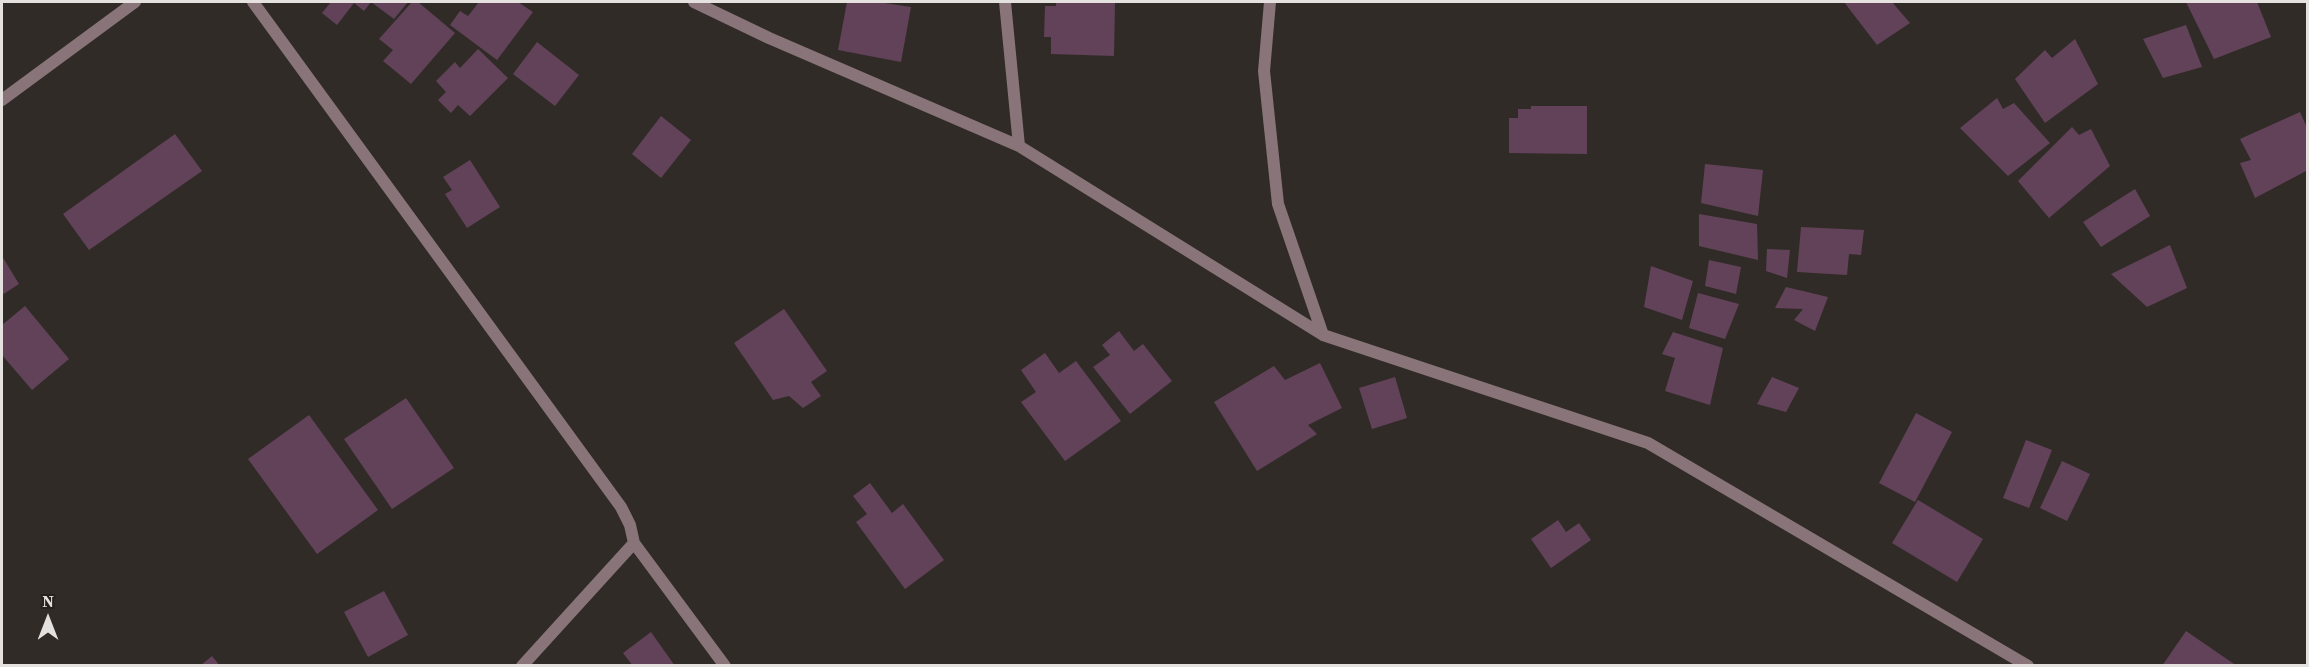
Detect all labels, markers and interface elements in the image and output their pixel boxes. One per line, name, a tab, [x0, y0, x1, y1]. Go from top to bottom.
north arrow	[18, 589, 78, 649]
text: N	[42, 590, 54, 612]

